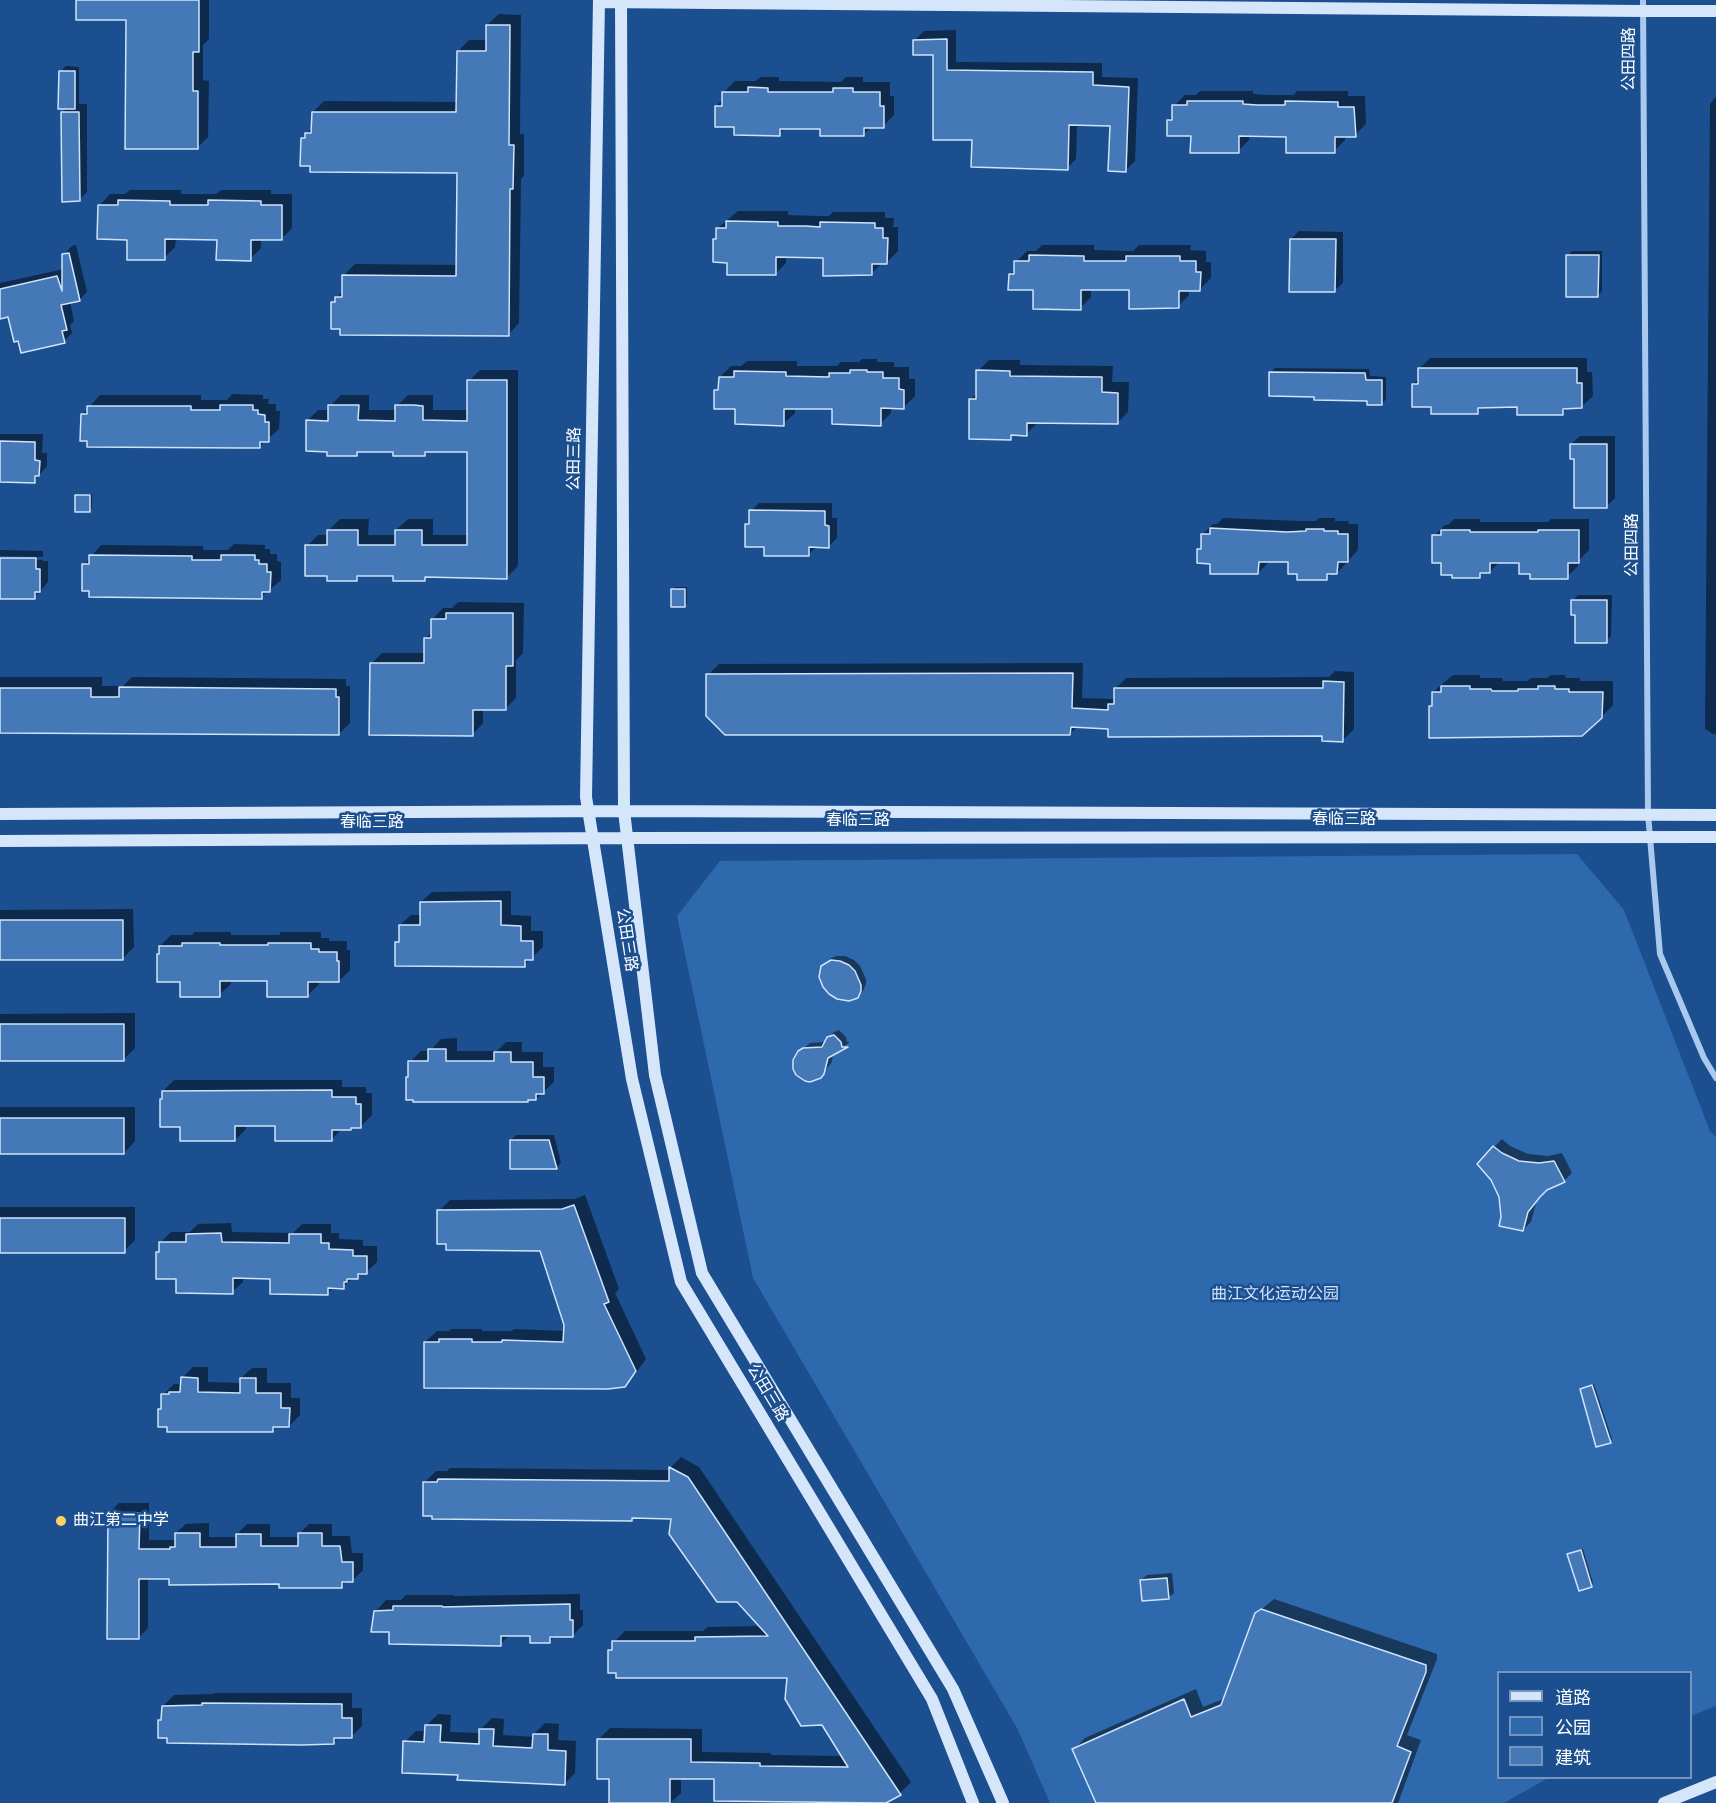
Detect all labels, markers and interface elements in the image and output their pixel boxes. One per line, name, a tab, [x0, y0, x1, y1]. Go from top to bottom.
street label: 公田四路	[1620, 27, 1640, 91]
street label: 公田三路	[565, 427, 585, 491]
street label: 公田四路	[1623, 513, 1643, 577]
street label: 春临三路	[1312, 810, 1376, 830]
street label: 春临三路	[826, 811, 890, 831]
street label: 春临三路	[340, 813, 404, 833]
street label: 公田三路	[612, 907, 640, 973]
park label: 曲江文化运动公园	[1211, 1285, 1339, 1305]
street label: 公田三路	[742, 1361, 792, 1425]
place label: 曲江第二中学	[73, 1511, 169, 1531]
marker: 曲江第二中学	[54, 1514, 68, 1528]
legend	[1497, 1671, 1692, 1779]
text: 道路	[1555, 1687, 1591, 1708]
text: 公园	[1555, 1717, 1591, 1738]
text: 建筑	[1555, 1747, 1591, 1768]

